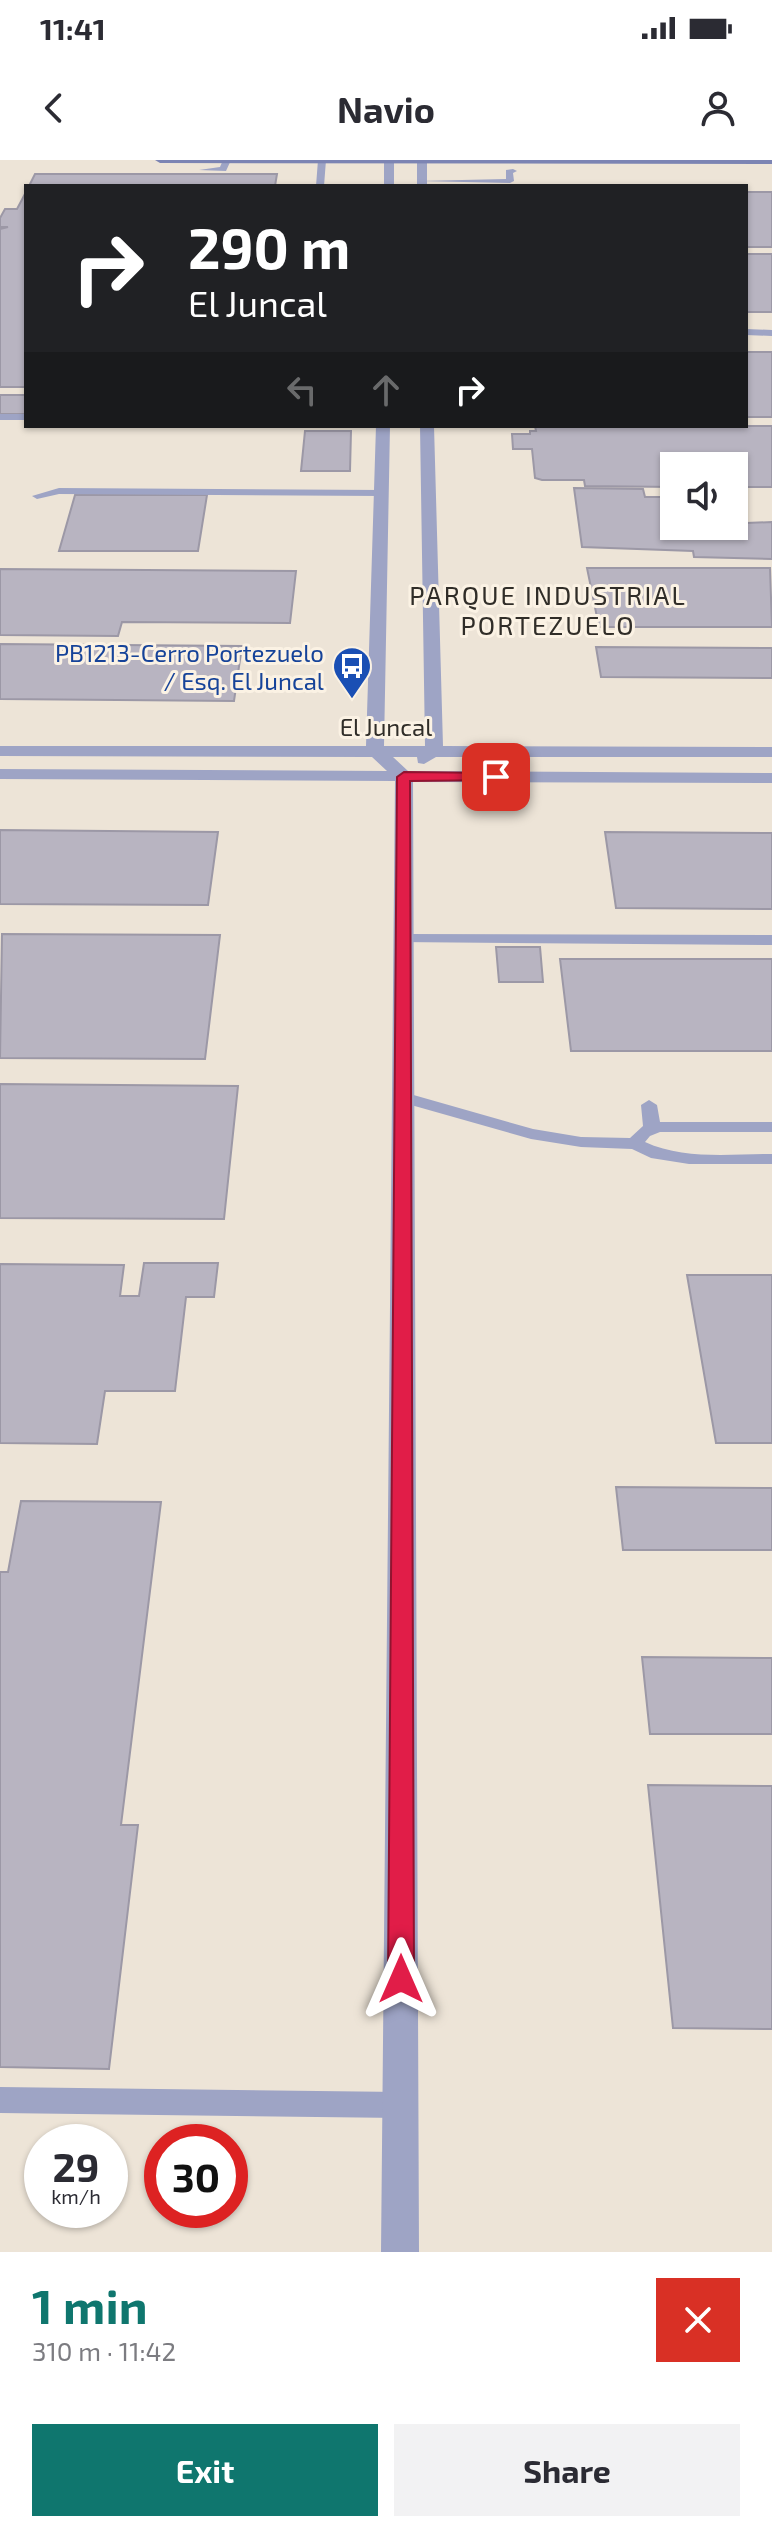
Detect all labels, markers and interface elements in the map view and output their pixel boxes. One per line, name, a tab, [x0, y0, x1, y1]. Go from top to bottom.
text: 11:41	[40, 10, 106, 46]
icon: back	[32, 86, 76, 130]
icon: person	[696, 86, 740, 130]
text: Navio	[337, 87, 435, 130]
text: 290 m	[188, 213, 350, 280]
icon: right	[56, 216, 160, 320]
text: El Juncal	[188, 281, 327, 324]
icon: left	[280, 368, 324, 412]
icon: ahead	[364, 368, 408, 412]
icon: right	[448, 368, 492, 412]
map controls	[660, 452, 748, 540]
button: sound	[660, 452, 748, 540]
district label: PARQUE INDUSTRIAL PORTEZUELO	[409, 579, 687, 640]
place label: PB1213-Cerro Portezuelo / Esq. El Juncal	[55, 638, 324, 695]
bus stop icon: PB1213-Cerro Portezuelo / Esq. El Juncal	[331, 645, 373, 700]
street label: El Juncal	[340, 712, 432, 741]
pin	[462, 743, 530, 811]
icon: arrive	[474, 755, 518, 799]
position arrow	[359, 1937, 443, 2021]
speed limit sign: 30	[144, 2124, 248, 2228]
text: 29	[53, 2142, 99, 2190]
text: km/h	[51, 2184, 101, 2208]
text: 1 min	[32, 2276, 148, 2334]
button: close	[656, 2278, 740, 2362]
text: 310 m · 11:42	[32, 2335, 176, 2366]
button: Exit	[32, 2424, 378, 2516]
button: Share	[394, 2424, 740, 2516]

